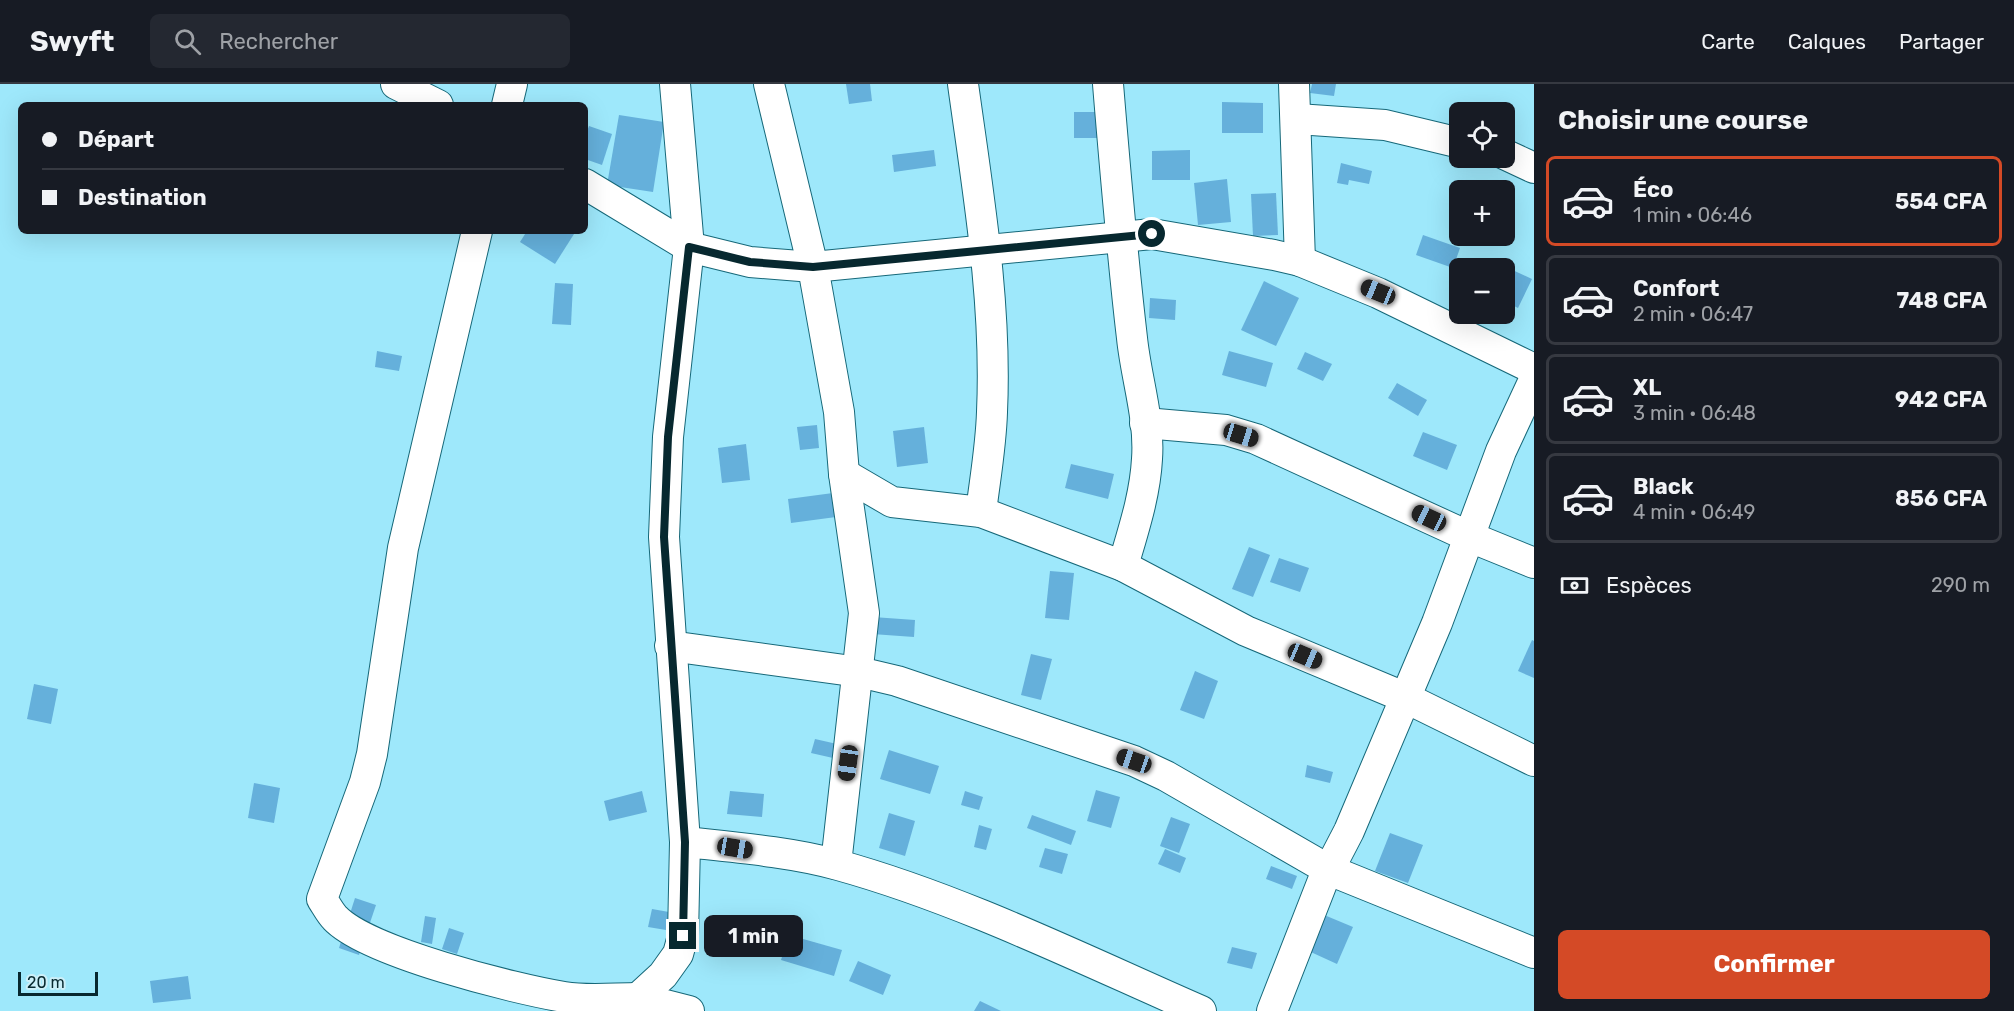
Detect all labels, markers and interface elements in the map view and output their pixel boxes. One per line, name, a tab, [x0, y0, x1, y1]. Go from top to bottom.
search box	[150, 14, 570, 68]
text: Swyft	[30, 25, 114, 58]
icon: search	[171, 25, 204, 58]
text: Rechercher	[219, 28, 338, 55]
text: Carte	[1701, 29, 1755, 54]
text: Calques	[1788, 29, 1866, 54]
text: Partager	[1899, 29, 1984, 54]
map controls	[1449, 102, 1515, 324]
button: locate	[1449, 102, 1515, 168]
text: Choisir une course	[1558, 104, 1808, 136]
text: Départ	[78, 126, 154, 153]
icon: car	[1561, 174, 1615, 228]
text: Éco	[1633, 176, 1673, 203]
button: +	[1449, 180, 1515, 246]
text: Destination	[78, 184, 207, 211]
text: 554 CFA	[1895, 188, 1987, 215]
text: 1 min · 06:46	[1633, 203, 1752, 227]
route start	[1138, 220, 1165, 247]
button: −	[1449, 258, 1515, 324]
icon: car	[1561, 273, 1615, 327]
text: Confort	[1633, 275, 1719, 302]
car	[1358, 277, 1398, 307]
text: 748 CFA	[1897, 287, 1987, 314]
text: 2 min · 06:47	[1633, 302, 1753, 326]
icon: car	[1561, 372, 1615, 426]
text: XL	[1633, 374, 1661, 401]
text: 942 CFA	[1895, 386, 1987, 413]
text: 3 min · 06:48	[1633, 401, 1756, 425]
car	[1221, 421, 1261, 449]
icon: car	[1561, 471, 1615, 525]
text: Black	[1633, 473, 1694, 500]
text: 856 CFA	[1895, 485, 1987, 512]
text: 4 min · 06:49	[1633, 500, 1755, 524]
car	[1409, 502, 1449, 534]
icon: cash	[1558, 569, 1591, 602]
text: Espèces	[1606, 572, 1692, 599]
text: 290 m	[1931, 573, 1990, 597]
car	[1285, 641, 1325, 671]
car	[837, 744, 859, 782]
car	[1114, 747, 1154, 775]
car	[716, 836, 754, 860]
callout: 1 min	[704, 915, 803, 957]
route end	[669, 922, 696, 949]
text: 1 min	[728, 924, 779, 948]
button: Confirmer	[1558, 930, 1990, 999]
scale bar	[18, 969, 98, 996]
text: 20 m	[27, 973, 65, 992]

